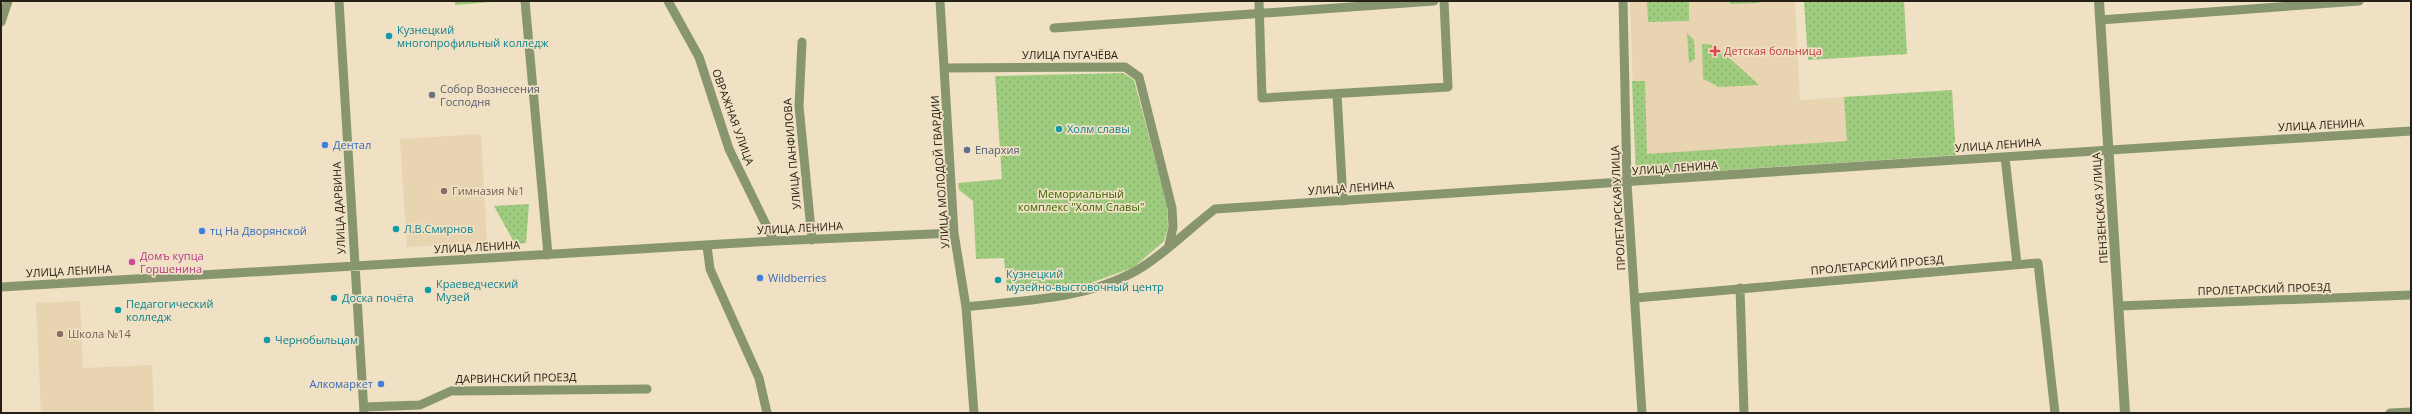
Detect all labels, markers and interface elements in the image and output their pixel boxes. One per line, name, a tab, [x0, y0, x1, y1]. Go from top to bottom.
place label: Кузнецкий многопрофильный колледж	[397, 22, 549, 50]
marker: Кузнецкий многопрофильный колледж	[384, 31, 394, 41]
place label: Детская больница	[1724, 43, 1822, 58]
marker: Детская больница	[1709, 45, 1721, 57]
street label: УЛИЦА ПУГАЧЁВА	[1022, 47, 1118, 62]
street label: ОВРАЖНАЯ УЛИЦА	[709, 67, 758, 167]
place label: Собор Вознесения Господня	[440, 81, 540, 109]
marker: Собор Вознесения Господня	[427, 90, 437, 100]
street label: УЛИЦА МОЛОДОЙ ГВАРДИИ	[927, 95, 952, 249]
street label: УЛИЦА ПАНФИЛОВА	[779, 98, 804, 210]
street label: УЛИЦА ЛЕНИНА	[2278, 115, 2364, 134]
place label: Холм славы	[1067, 121, 1130, 136]
marker: Холм славы	[1054, 124, 1064, 134]
street label: УЛИЦА ЛЕНИНА	[1954, 134, 2042, 155]
place label: Дентал	[333, 137, 371, 152]
marker: Дентал	[320, 140, 330, 150]
place label: Епархия	[975, 142, 1020, 157]
marker: Епархия	[962, 145, 972, 155]
street label: ПРОЛЕТАРСКАЯ УЛИЦА	[1607, 145, 1628, 271]
street label: ПЕНЗЕНСКАЯ УЛИЦА	[2088, 152, 2111, 264]
street label: УЛИЦА ЛЕНИНА	[1631, 157, 1719, 178]
street label: УЛИЦА ДАРВИНА	[329, 161, 348, 255]
street label: УЛИЦА ЛЕНИНА	[1307, 177, 1395, 198]
place label: Гимназия №1	[452, 183, 525, 198]
marker: Гимназия №1	[439, 186, 449, 196]
park label: Мемориальный комплекс "Холм Славы"	[1018, 186, 1144, 214]
street label: УЛИЦА ЛЕНИНА	[757, 218, 843, 237]
place label: Л.В.Смирнов	[404, 221, 473, 236]
place label: тц На Дворянской	[210, 223, 307, 238]
marker: Л.В.Смирнов	[391, 224, 401, 234]
marker: тц На Дворянской	[197, 226, 207, 236]
street label: УЛИЦА ЛЕНИНА	[434, 237, 520, 256]
place label: Домъ купца Горшенина	[140, 248, 204, 276]
street label: ПРОЛЕТАРСКИЙ ПРОЕЗД	[1810, 251, 1944, 278]
marker: Домъ купца Горшенина	[127, 257, 137, 267]
street label: УЛИЦА ЛЕНИНА	[26, 261, 112, 280]
place label: Кузнецкий музейно-выстовочный центр	[1006, 266, 1164, 294]
place label: Wildberries	[768, 270, 827, 285]
marker: Wildberries	[755, 273, 765, 283]
marker: Кузнецкий музейно-выстовочный центр	[993, 275, 1003, 285]
place label: Краеведческий Музей	[436, 276, 518, 304]
street label: ПРОЛЕТАРСКИЙ ПРОЕЗД	[2197, 279, 2331, 298]
marker: Краеведческий Музей	[423, 285, 433, 295]
place label: Доска почёта	[342, 290, 414, 305]
marker: Доска почёта	[329, 293, 339, 303]
place label: Педагогический колледж	[126, 296, 214, 324]
marker: Педагогический колледж	[113, 305, 123, 315]
place label: Школа №14	[68, 326, 131, 341]
marker: Школа №14	[55, 329, 65, 339]
place label: Чернобыльцам	[275, 332, 358, 347]
marker: Чернобыльцам	[262, 335, 272, 345]
street label: ДАРВИНСКИЙ ПРОЕЗД	[455, 369, 577, 386]
place label: Алкомаркет	[310, 376, 373, 391]
marker: Алкомаркет	[376, 379, 386, 389]

